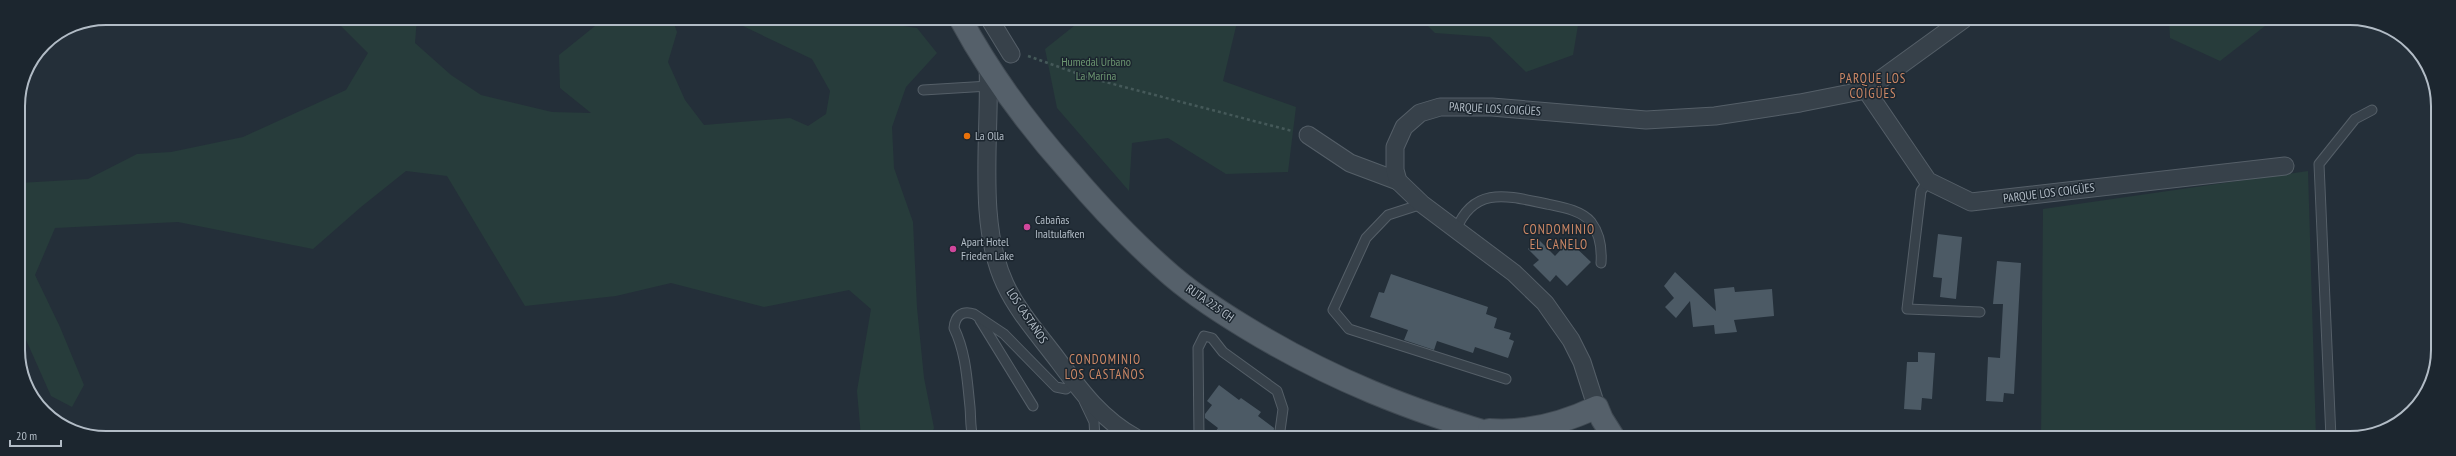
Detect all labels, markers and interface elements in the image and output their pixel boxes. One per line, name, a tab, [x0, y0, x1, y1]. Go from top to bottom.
park label: Humedal Urbano La Marina	[1061, 54, 1131, 83]
district label: PARQUE LOS COIGÜES	[1840, 70, 1906, 102]
street label: PARQUE LOS COIGÜES	[1449, 99, 1541, 118]
place label: La Olla	[975, 128, 1004, 143]
marker: La Olla	[962, 131, 972, 141]
street label: PARQUE LOS COIGÜES	[2002, 179, 2096, 206]
place label: Cabañas Inaltulafken	[1035, 212, 1085, 241]
district label: CONDOMINIO EL CANELO	[1523, 221, 1595, 253]
marker: Cabañas Inaltulafken	[1022, 222, 1032, 232]
place label: Apart Hotel Frieden Lake	[961, 234, 1014, 263]
marker: Apart Hotel Frieden Lake	[948, 244, 958, 254]
street label: RUTA 225 CH	[1183, 281, 1237, 325]
street label: LOS CASTAÑOS	[1004, 285, 1051, 346]
district label: CONDOMINIO LOS CASTAÑOS	[1065, 351, 1145, 383]
scale bar	[10, 422, 61, 448]
text: 20 m	[16, 428, 37, 443]

